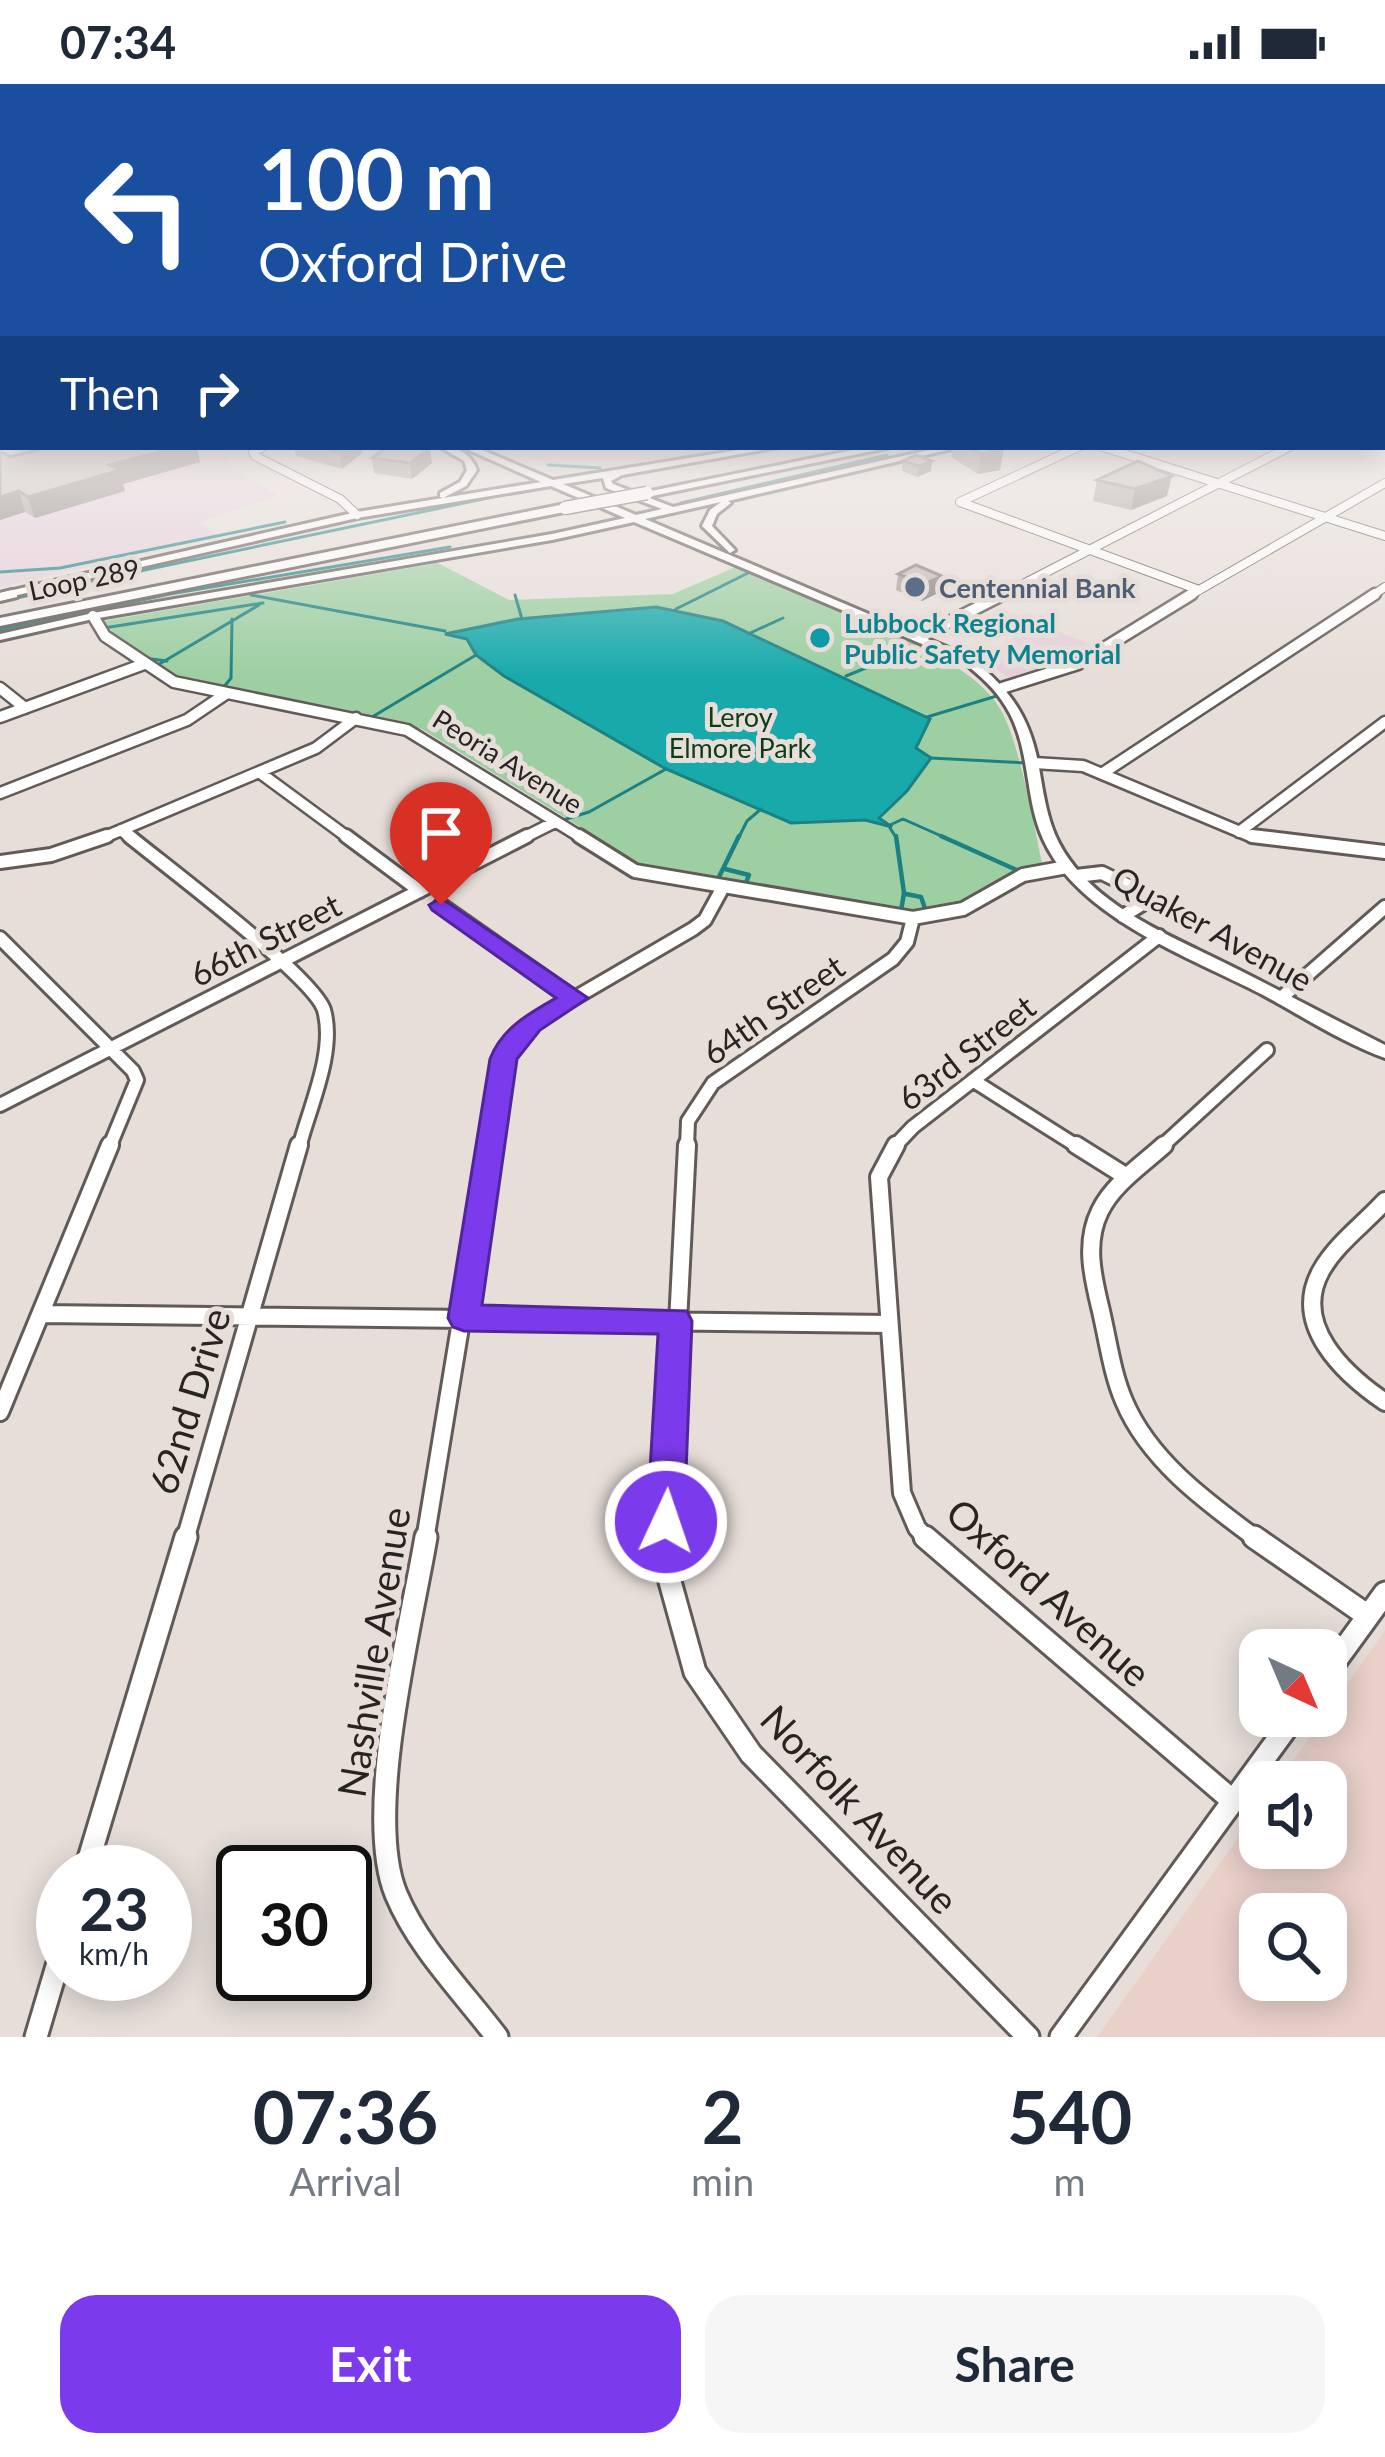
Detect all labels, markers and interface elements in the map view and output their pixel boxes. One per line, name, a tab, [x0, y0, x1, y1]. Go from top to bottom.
text: 07:34	[60, 15, 176, 69]
text: 100 m	[258, 127, 495, 228]
icon: left	[60, 132, 216, 288]
text: Oxford Drive	[258, 229, 567, 294]
icon: right	[184, 360, 250, 426]
text: Then	[60, 366, 160, 420]
street label: Loop 289	[26, 551, 142, 607]
place label: Centennial Bank	[939, 571, 1136, 604]
marker: Centennial Bank	[902, 574, 928, 600]
place label: Lubbock Regional Public Safety Memorial	[844, 606, 1121, 670]
marker: Lubbock Regional Public Safety Memorial	[807, 625, 833, 651]
park label: Leroy Elmore Park	[669, 700, 812, 764]
street label: Peoria Avenue	[427, 702, 589, 820]
pin	[390, 782, 492, 905]
icon: arrive	[408, 800, 474, 866]
street label: Quaker Avenue	[1106, 857, 1320, 999]
street label: 66th Street	[183, 884, 347, 994]
street label: 64th Street	[694, 946, 852, 1072]
street label: 63rd Street	[889, 986, 1043, 1118]
street label: 62nd Drive	[139, 1303, 239, 1499]
position arrow	[603, 1459, 729, 1585]
street label: Oxford Avenue	[938, 1489, 1160, 1695]
street label: Nashville Avenue	[327, 1504, 419, 1800]
north arrow	[1239, 1629, 1347, 1737]
map controls	[1239, 1629, 1347, 2001]
street label: Norfolk Avenue	[752, 1696, 968, 1922]
button: sound	[1239, 1761, 1347, 1869]
speed limit sign: 30	[216, 1845, 372, 2001]
text: 23	[79, 1872, 149, 1944]
button: search	[1239, 1893, 1347, 2001]
text: km/h	[79, 1935, 149, 1971]
text: 07:36	[253, 2073, 438, 2159]
text: 2	[702, 2073, 744, 2159]
text: 540	[1007, 2073, 1132, 2159]
text: Arrival	[289, 2158, 402, 2204]
text: min	[691, 2158, 754, 2204]
text: m	[1054, 2158, 1086, 2204]
button: Exit	[60, 2295, 681, 2433]
button: Share	[705, 2295, 1325, 2433]

